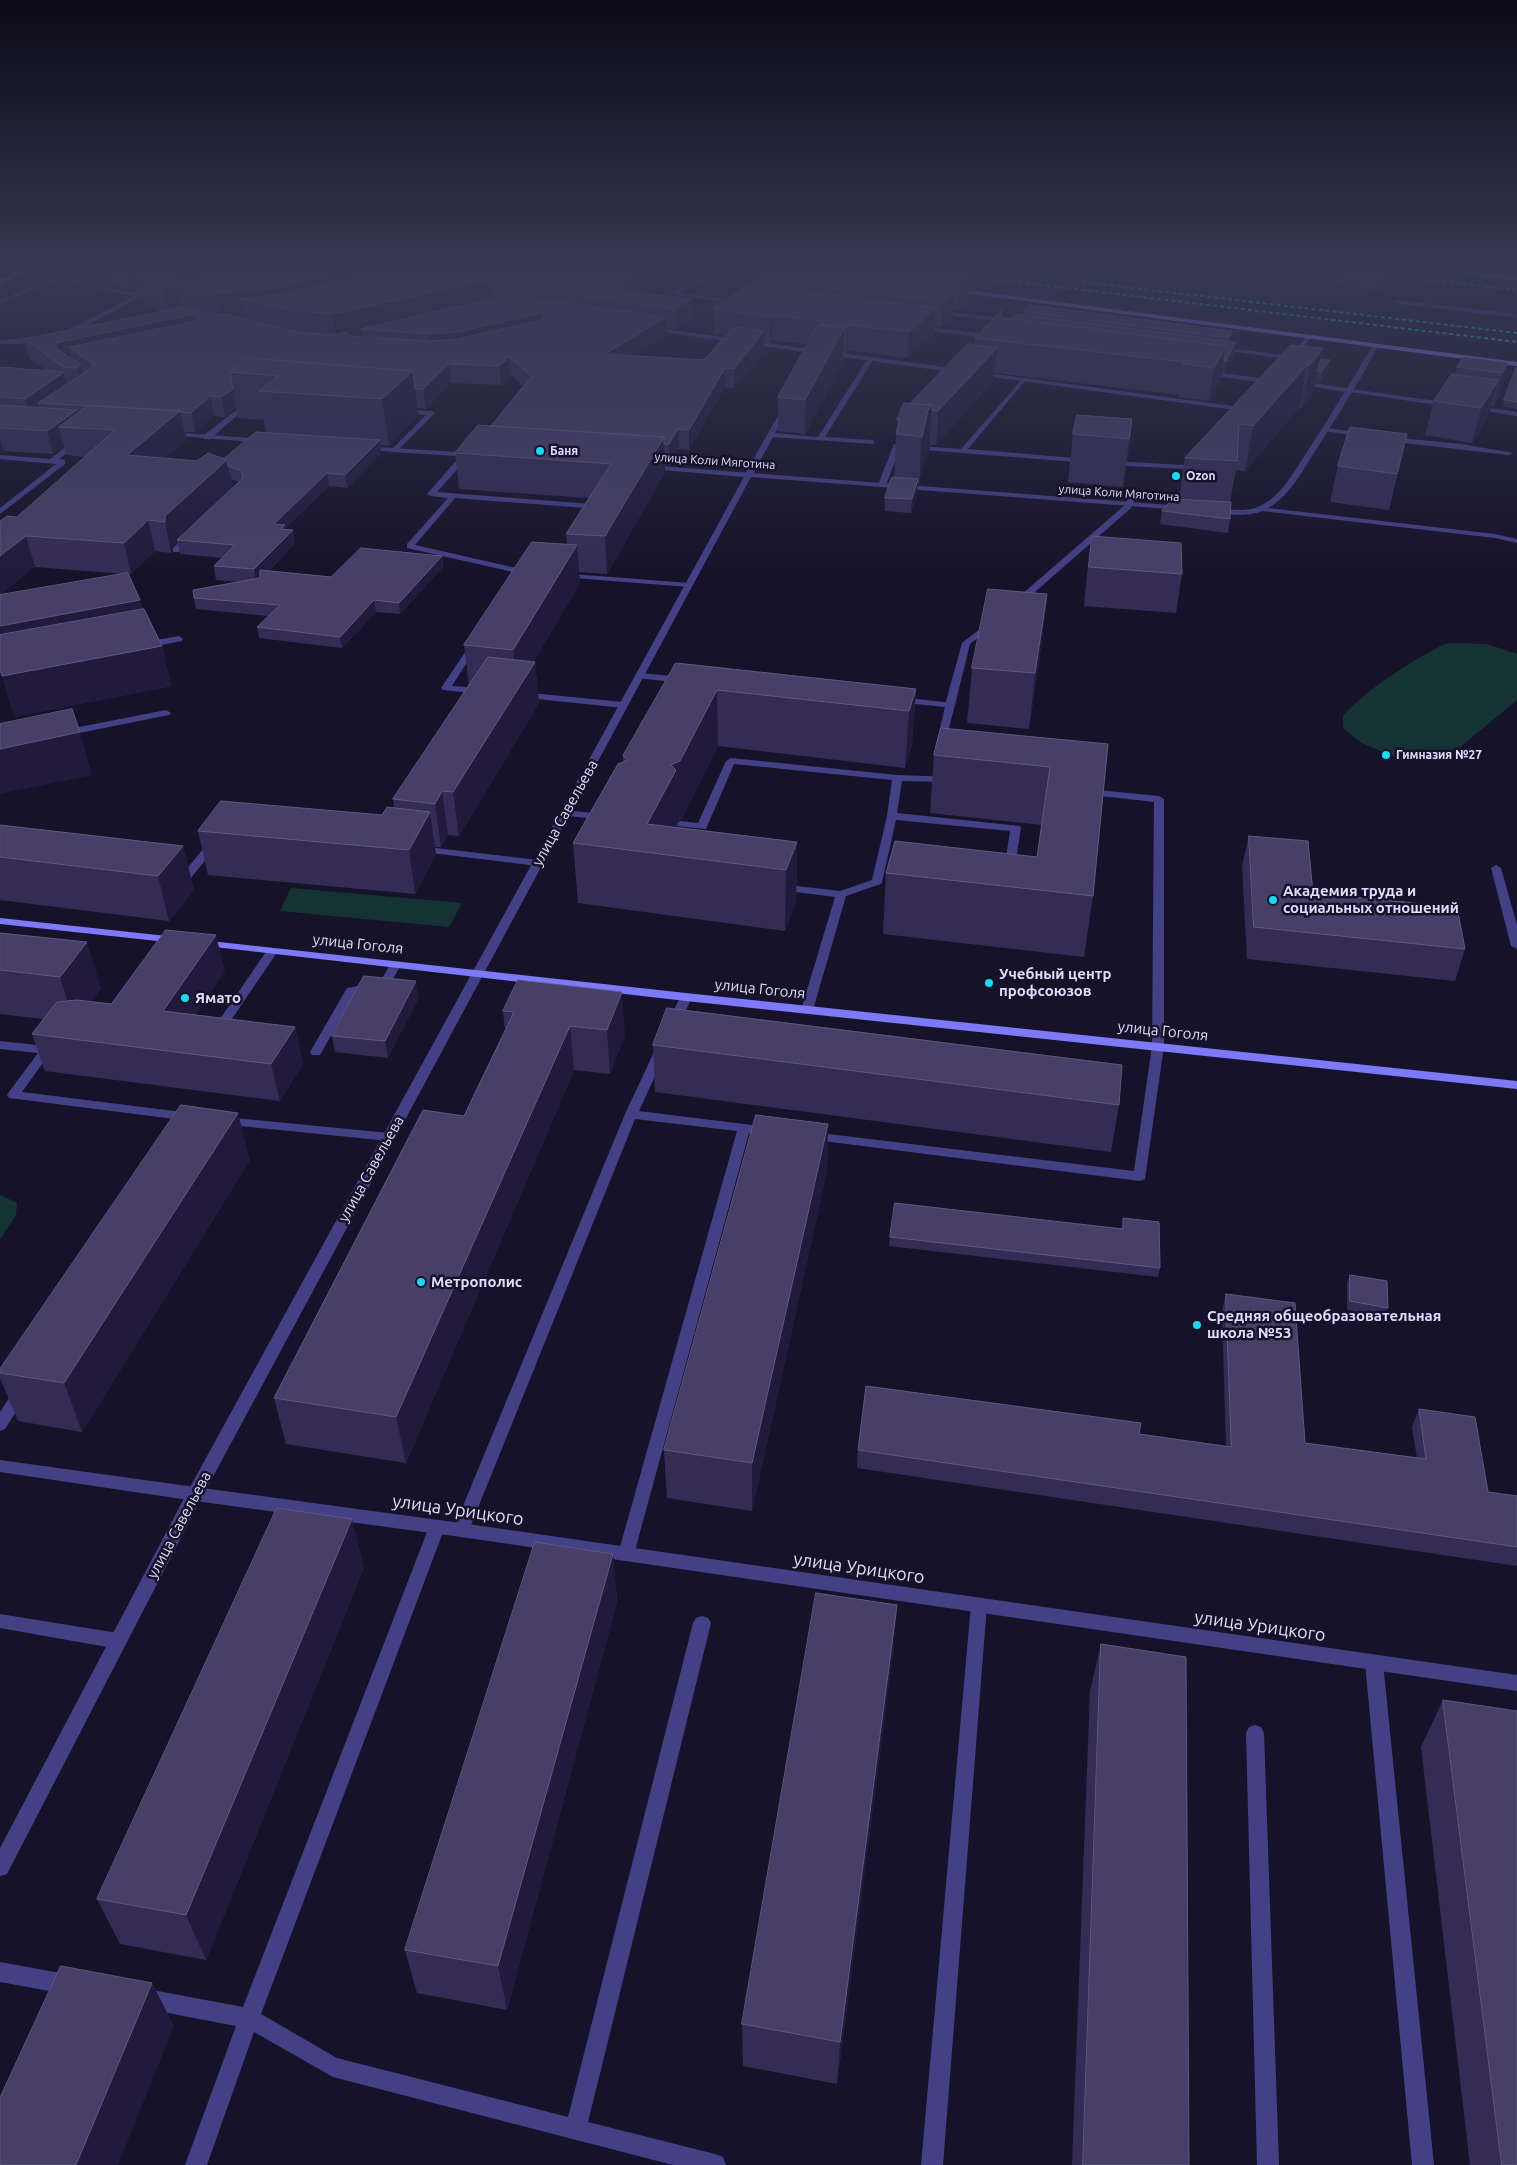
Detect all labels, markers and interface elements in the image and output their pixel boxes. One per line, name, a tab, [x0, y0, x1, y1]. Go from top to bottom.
place label: Баня	[550, 444, 578, 458]
marker: Баня	[534, 445, 546, 457]
street label: улица Коли Мяготина	[654, 450, 776, 472]
place label: Ozon	[1186, 469, 1215, 483]
marker: Ozon	[1170, 470, 1182, 482]
street label: улица Коли Мяготина	[1058, 482, 1180, 504]
place label: Гимназия №27	[1396, 748, 1482, 762]
marker: Гимназия №27	[1380, 749, 1392, 761]
street label: улица Савельева	[528, 757, 602, 869]
place label: Академия труда и социальных отношений	[1283, 882, 1459, 917]
marker: Академия труда и социальных отношений	[1267, 894, 1279, 906]
street label: улица Гоголя	[312, 930, 404, 958]
place label: Учебный центр профсоюзов	[999, 965, 1111, 1000]
street label: улица Гоголя	[714, 975, 806, 1003]
marker: Учебный центр профсоюзов	[983, 977, 995, 989]
place label: Ямато	[195, 989, 241, 1007]
marker: Ямато	[179, 992, 191, 1004]
street label: улица Гоголя	[1117, 1017, 1209, 1045]
street label: улица Савельева	[334, 1113, 408, 1225]
place label: Метрополис	[431, 1273, 522, 1291]
marker: Метрополис	[415, 1276, 427, 1288]
place label: Средняя общеобразовательная школа №53	[1207, 1307, 1441, 1342]
marker: Средняя общеобразовательная школа №53	[1191, 1319, 1203, 1331]
street label: улица Савельева	[143, 1468, 215, 1582]
street label: улица Урицкого	[391, 1490, 525, 1530]
street label: улица Урицкого	[792, 1548, 926, 1588]
street label: улица Урицкого	[1193, 1606, 1327, 1646]

